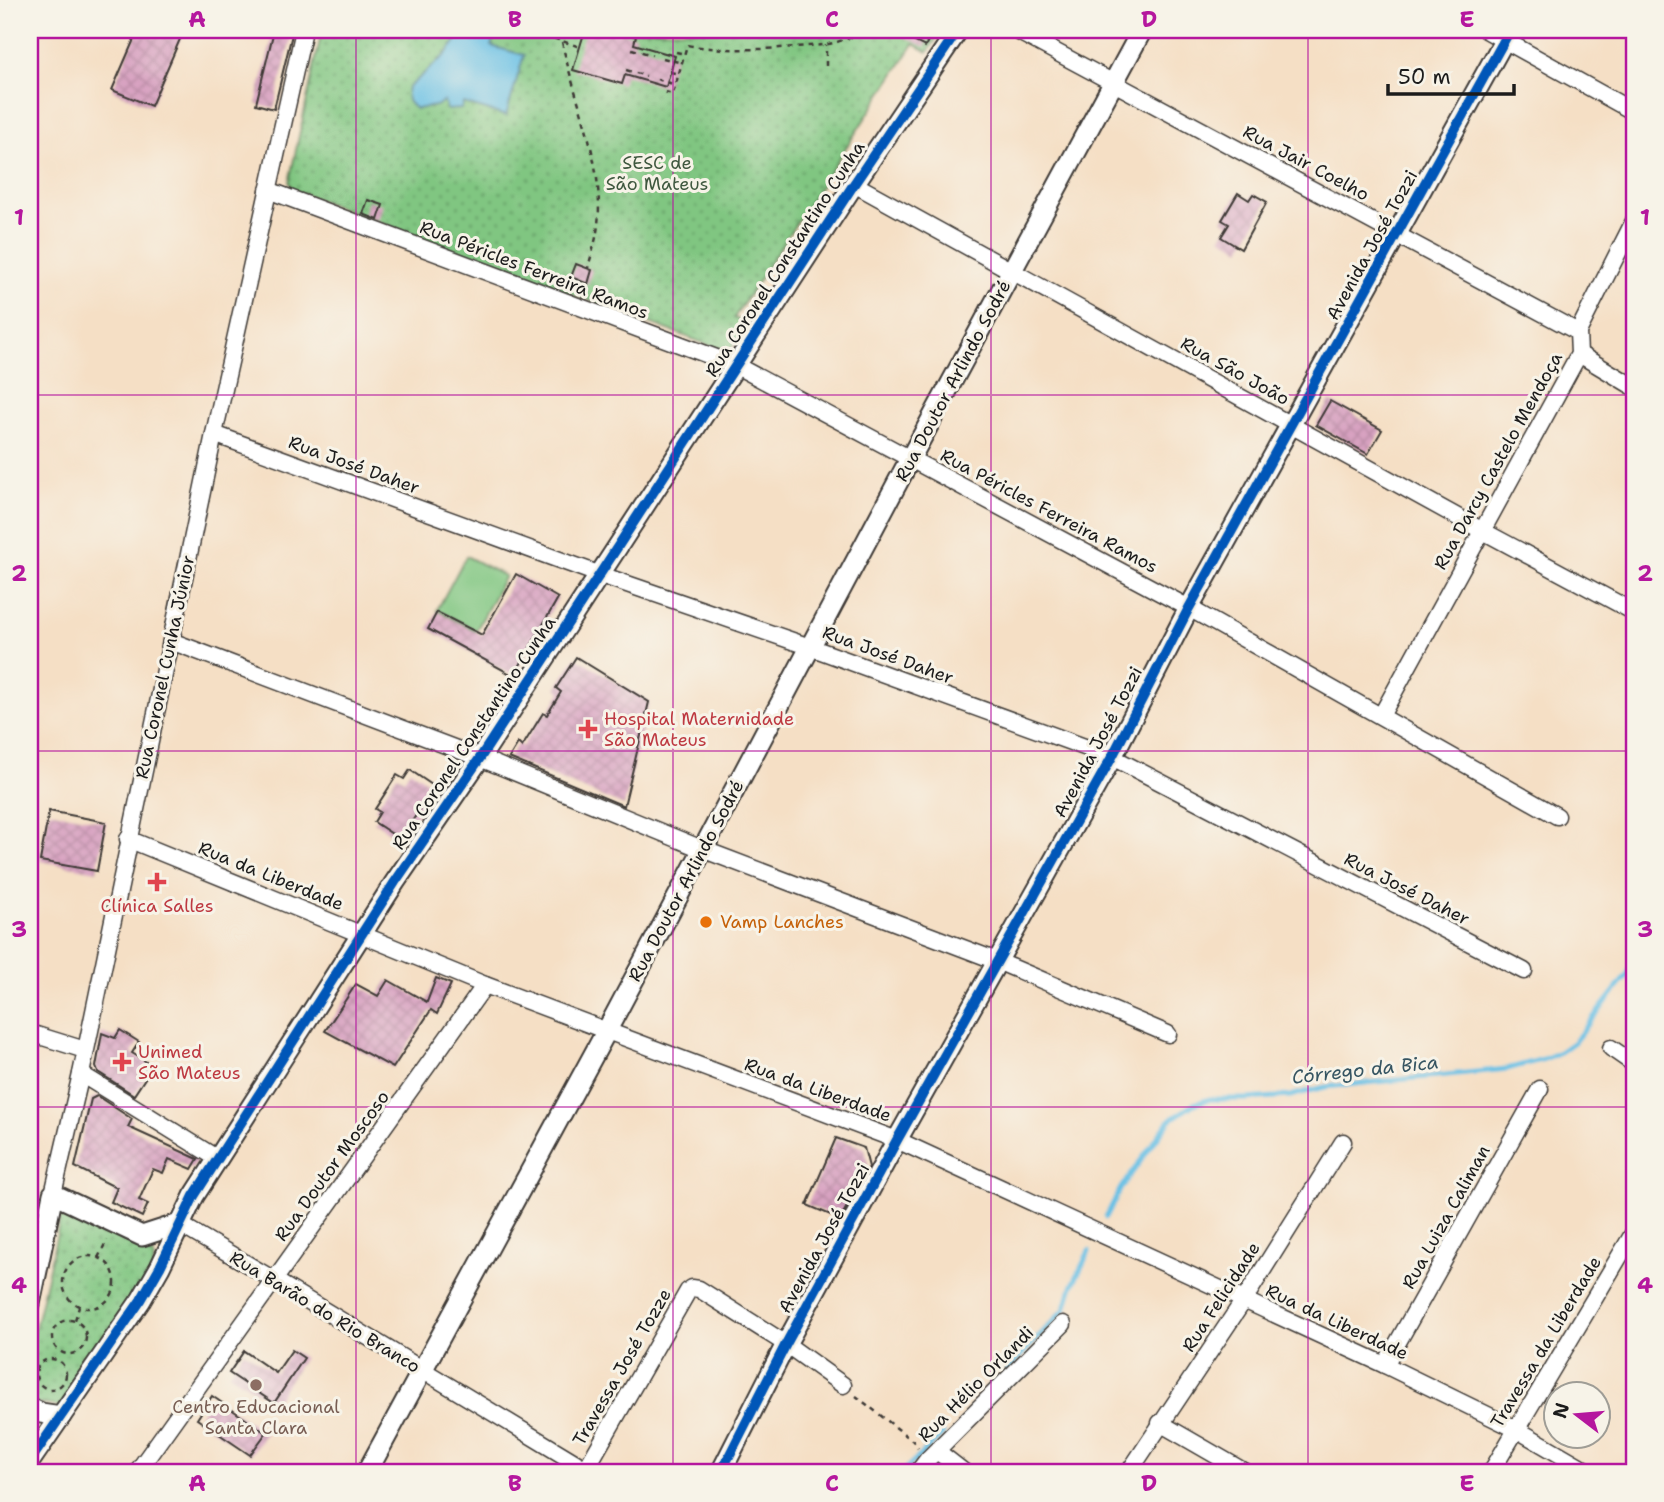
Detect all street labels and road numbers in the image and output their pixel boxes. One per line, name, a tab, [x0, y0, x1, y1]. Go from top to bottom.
street label: Rua Jair Coelho	[1239, 120, 1373, 206]
street label: Rua Coronel Constantino Cunha	[700, 136, 870, 382]
street label: Avenida José Tozzi	[1321, 166, 1423, 324]
street label: Rua Péricles Ferreira Ramos	[416, 215, 652, 325]
street label: Rua Doutor Arlindo Sodré	[890, 276, 1016, 486]
street label: Rua São João	[1176, 331, 1294, 411]
street label: Rua Darcy Castelo Mendoça	[1428, 348, 1568, 574]
street label: Rua José Daher	[285, 430, 423, 500]
street label: Rua Péricles Ferreira Ramos	[936, 443, 1162, 579]
street label: Rua Coronel Cunha Júnior	[130, 553, 200, 781]
street label: Rua Coronel Constantino Cunha	[387, 612, 561, 854]
street label: Rua José Daher	[819, 620, 957, 690]
street label: Avenida José Tozzi	[1048, 662, 1148, 822]
street label: Rua Doutor Arlindo Sodré	[623, 776, 749, 986]
street label: Rua da Liberdade	[195, 836, 347, 916]
street label: Rua José Daher	[1340, 847, 1474, 931]
street label: Rua da Liberdade	[741, 1052, 895, 1128]
street label: Rua Doutor Moscoso	[269, 1086, 395, 1246]
street label: Rua Luiza Caliman	[1396, 1141, 1496, 1293]
street label: Avenida José Tozzi	[773, 1159, 875, 1317]
street label: Rua Felicidade	[1177, 1237, 1265, 1357]
street label: Rua Barão do Rio Branco	[225, 1246, 425, 1378]
street label: Travessa da Liberdade	[1485, 1252, 1607, 1432]
street label: Rua da Liberdade	[1262, 1278, 1412, 1366]
street label: Travessa José Tozze	[567, 1284, 677, 1450]
street label: Rua Hélio Orlandi	[913, 1321, 1039, 1447]

